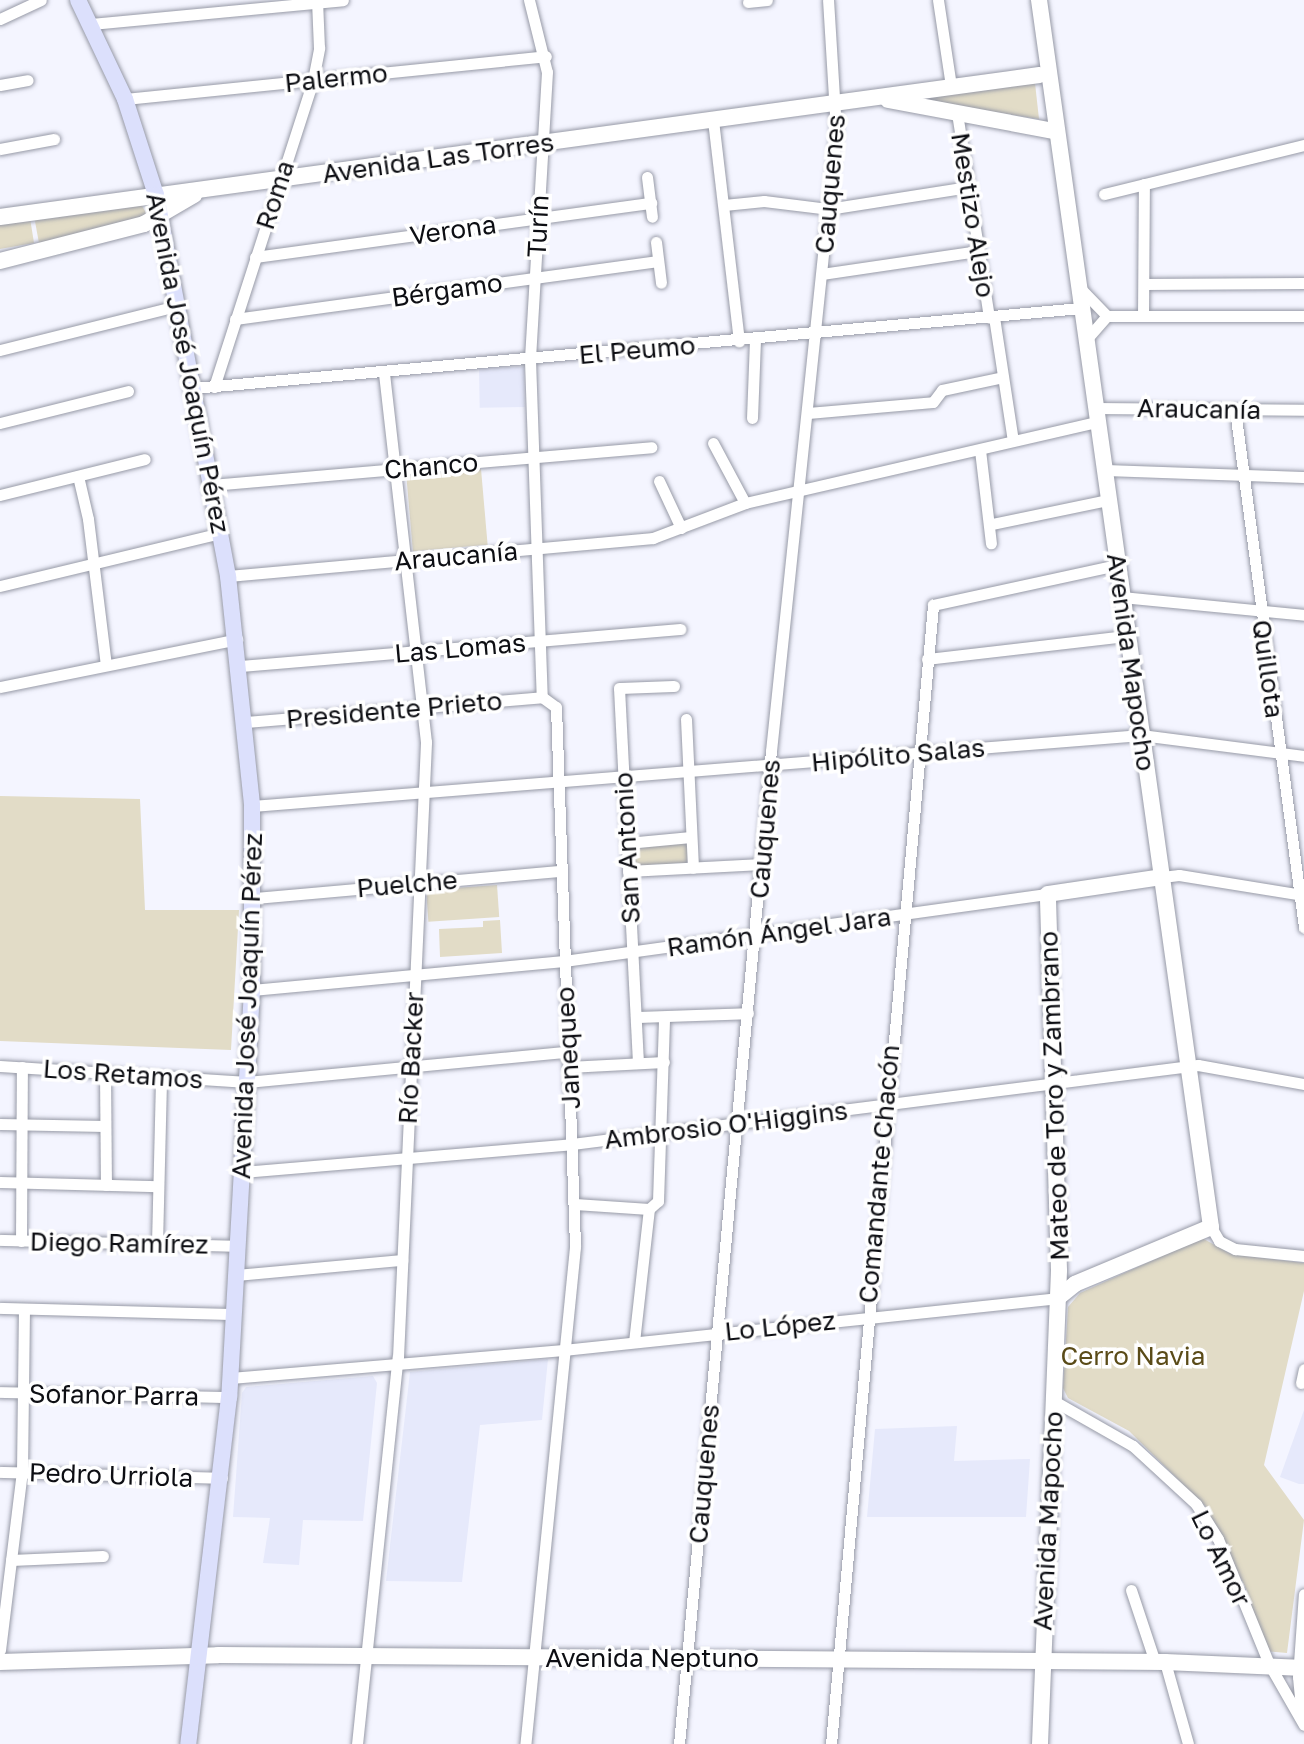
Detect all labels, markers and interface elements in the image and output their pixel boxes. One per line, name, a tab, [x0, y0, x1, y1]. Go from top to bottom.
street label: Palermo	[283, 57, 389, 99]
street label: Cauquenes	[808, 113, 852, 255]
street label: Avenida Las Torres	[320, 126, 556, 190]
street label: Mestizo Alejo	[945, 130, 1001, 300]
street label: Roma	[249, 157, 301, 233]
street label: Avenida José Joaquín Pérez	[140, 190, 236, 536]
street label: Turín	[521, 194, 555, 258]
street label: Verona	[408, 208, 498, 252]
street label: Bérgamo	[390, 267, 504, 313]
street label: El Peumo	[577, 329, 697, 371]
street label: Araucanía	[1137, 392, 1261, 426]
street label: Chanco	[383, 446, 479, 486]
street label: Araucanía	[393, 535, 519, 577]
street label: Avenida Mapocho	[1100, 551, 1162, 773]
street label: Quillota	[1246, 618, 1290, 720]
street label: Las Lomas	[393, 627, 527, 669]
street label: Presidente Prieto	[285, 685, 503, 735]
street label: Hipólito Salas	[810, 732, 986, 778]
street label: Cauquenes	[743, 758, 787, 900]
street label: San Antonio	[607, 772, 647, 924]
street label: Avenida José Joaquín Pérez	[225, 832, 269, 1180]
street label: Puelche	[355, 864, 459, 904]
street label: Ramón Ángel Jara	[665, 901, 893, 963]
street label: Mateo de Toro y Zambrano	[1033, 931, 1075, 1261]
street label: Janequeo	[549, 986, 587, 1110]
street label: Río Backer	[392, 991, 430, 1125]
street label: Comandante Chacón	[852, 1043, 906, 1305]
street label: Los Retamos	[42, 1053, 204, 1095]
street label: Ambrosio O'Higgins	[602, 1095, 850, 1155]
street label: Diego Ramírez	[29, 1226, 209, 1260]
street label: Lo López	[723, 1305, 837, 1347]
park label: Cerro Navia	[1060, 1340, 1206, 1372]
street label: Sofanor Parra	[29, 1378, 199, 1412]
street label: Cauquenes	[682, 1403, 726, 1545]
street label: Avenida Mapocho	[1027, 1411, 1069, 1631]
street label: Pedro Urriola	[28, 1457, 194, 1493]
street label: Lo Amor	[1184, 1505, 1258, 1611]
street label: Avenida Neptuno	[545, 1642, 759, 1674]

